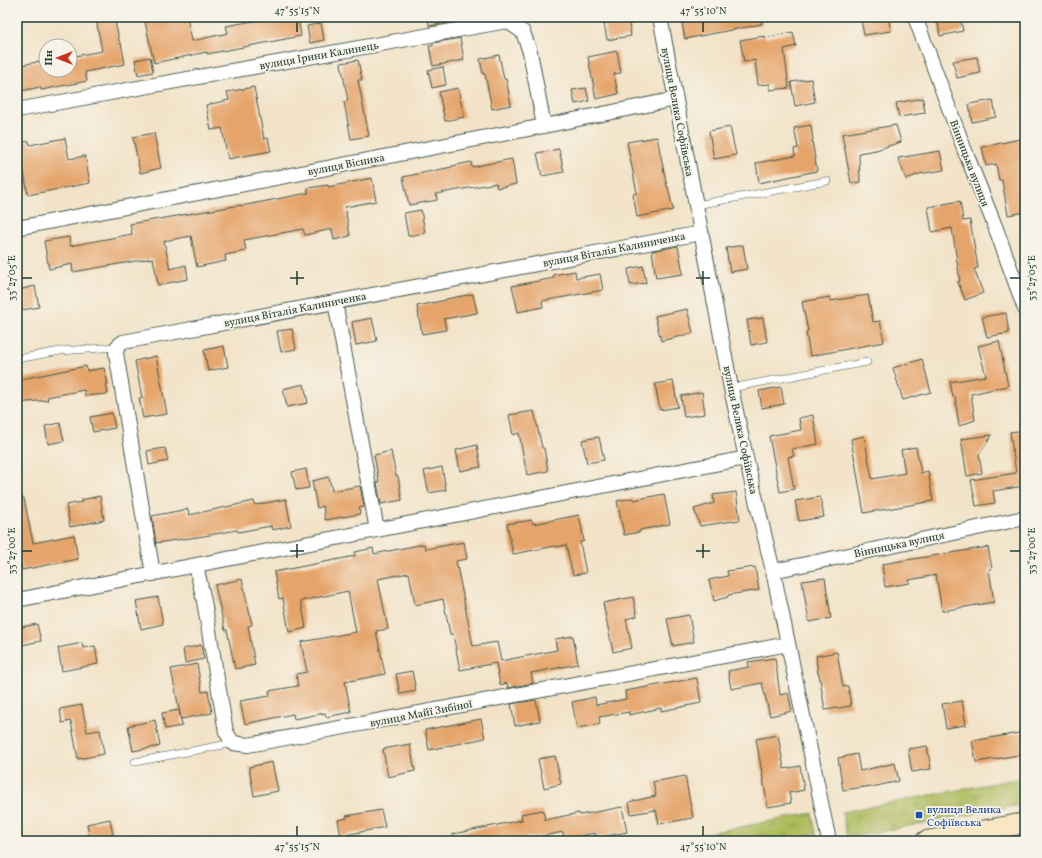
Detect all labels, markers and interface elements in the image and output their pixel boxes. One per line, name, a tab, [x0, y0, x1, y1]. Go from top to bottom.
text: 47°55'15"N	[274, 4, 320, 18]
text: 47°55'10"N	[680, 4, 727, 18]
north arrow	[38, 38, 78, 78]
street label: вулиця Ірини Калинець	[259, 39, 380, 74]
street label: вулиця Велика Софіївська	[657, 47, 696, 179]
text: Пн	[42, 50, 57, 66]
street label: Вінницька вулиця	[945, 118, 992, 209]
street label: вулиця Вісника	[307, 151, 387, 180]
street label: вулиця Віталія Калиниченка	[542, 229, 687, 272]
text: 33°27'05"E	[5, 255, 19, 301]
text: 33°27'05"E	[1025, 255, 1039, 301]
street label: вулиця Віталія Калиниченка	[223, 289, 368, 332]
street label: вулиця Велика Софіївська	[719, 365, 761, 496]
text: 33°27'00"E	[5, 527, 19, 575]
text: 33°27'00"E	[1025, 527, 1039, 575]
street label: Вінницька вулиця	[853, 529, 946, 562]
street label: вулиця Майї Зибіної	[369, 697, 474, 732]
place label: вулиця Велика Софіївська	[927, 803, 1002, 831]
marker: вулиця Велика Софіївська	[914, 810, 924, 820]
text: 47°55'15"N	[274, 840, 320, 854]
text: 47°55'10"N	[680, 840, 727, 854]

